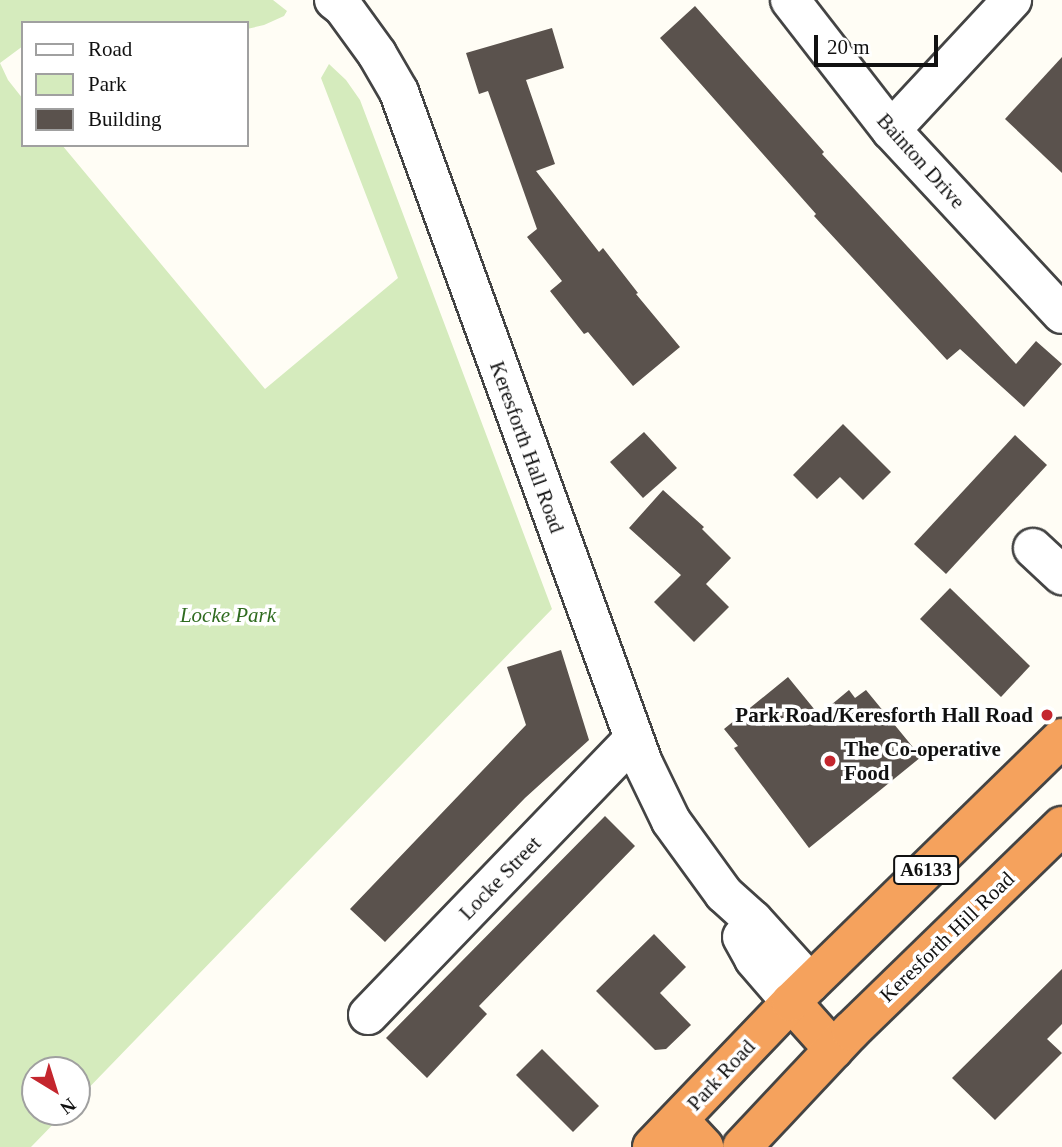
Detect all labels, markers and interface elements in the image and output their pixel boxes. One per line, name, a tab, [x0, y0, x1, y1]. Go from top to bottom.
legend	[21, 21, 248, 147]
scale bar	[817, 21, 941, 65]
text: 20 m	[827, 35, 870, 59]
text: Road	[88, 37, 132, 61]
text: Park	[88, 72, 127, 96]
text: Building	[88, 107, 162, 131]
street label: Bainton Drive	[872, 108, 970, 214]
street label: Keresforth Hall Road	[484, 358, 570, 536]
park label: Locke Park	[180, 602, 276, 628]
place label: Park Road/Keresforth Hall Road	[735, 702, 1033, 728]
marker: Park Road/Keresforth Hall Road	[1039, 707, 1055, 723]
place label: The Co-operative Food	[844, 736, 1001, 786]
marker: The Co-operative Food	[822, 753, 838, 769]
street label: Locke Street	[454, 831, 546, 925]
road number: A6133	[893, 855, 959, 886]
street label: Keresforth Hill Road	[874, 866, 1020, 1008]
street label: Park Road	[682, 1034, 760, 1116]
north arrow	[21, 1056, 91, 1126]
text: N	[56, 1094, 80, 1119]

